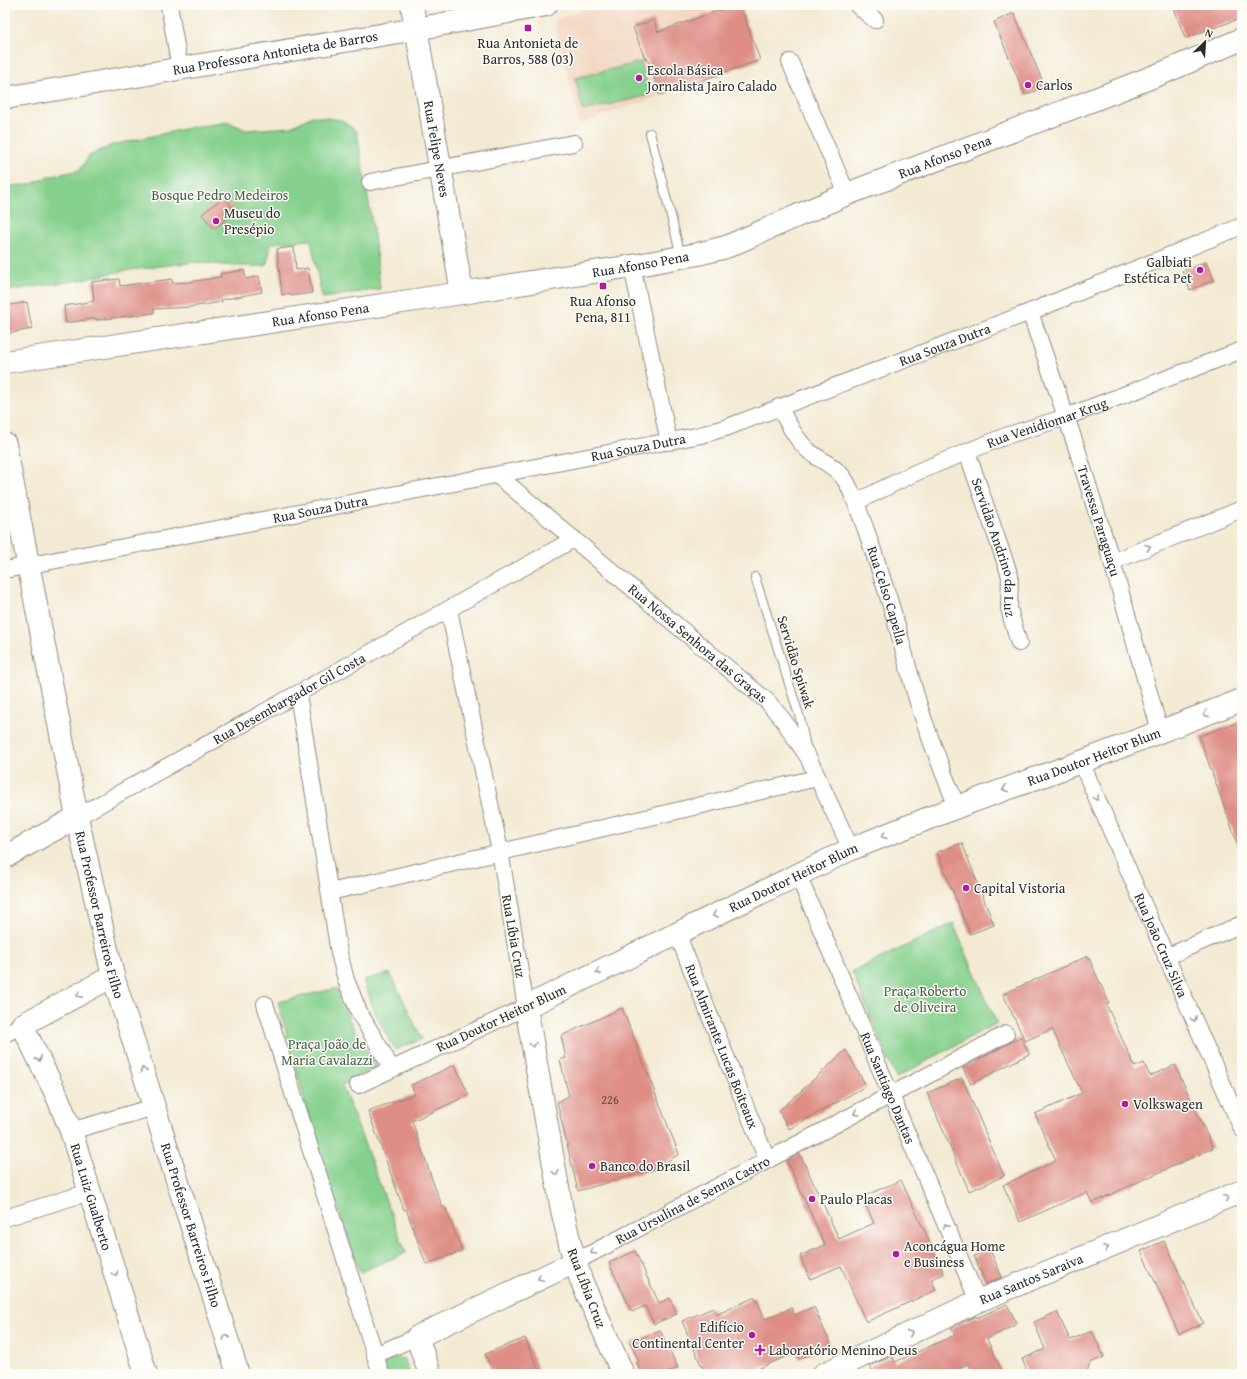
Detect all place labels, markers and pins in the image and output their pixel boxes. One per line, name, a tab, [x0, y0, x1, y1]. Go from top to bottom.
marker: Rua Antonieta de Barros, 588 (03)	[523, 23, 533, 33]
place label: Rua Antonieta de Barros, 588 (03)	[478, 33, 579, 69]
place label: Escola Básica Jornalista Jairo Calado	[645, 60, 777, 96]
marker: Escola Básica Jornalista Jairo Calado	[634, 73, 644, 83]
place label: Carlos	[1036, 75, 1073, 95]
marker: Carlos	[1023, 80, 1033, 90]
place label: Museu do Presépio	[224, 203, 280, 239]
marker: Museu do Presépio	[211, 216, 221, 226]
place label: Galbiati Estética Pet	[1124, 252, 1192, 288]
marker: Galbiati Estética Pet	[1195, 265, 1205, 275]
marker: Rua Afonso Pena, 811	[598, 281, 608, 291]
place label: Rua Afonso Pena, 811	[570, 291, 636, 327]
place label: Capital Vistoria	[974, 878, 1066, 898]
marker: Capital Vistoria	[961, 883, 971, 893]
place label: Volkswagen	[1133, 1094, 1203, 1114]
marker: Volkswagen	[1120, 1099, 1130, 1109]
place label: Banco do Brasil	[600, 1156, 690, 1176]
marker: Banco do Brasil	[587, 1161, 597, 1171]
place label: Paulo Placas	[820, 1189, 892, 1209]
marker: Paulo Placas	[807, 1194, 817, 1204]
place label: Aconcágua Home e Business	[904, 1236, 1006, 1272]
marker: Aconcágua Home e Business	[891, 1249, 901, 1259]
place label: Edifício Continental Center	[632, 1317, 744, 1353]
marker: Edifício Continental Center	[747, 1330, 757, 1340]
place label: Laboratório Menino Deus	[769, 1340, 917, 1360]
marker: Laboratório Menino Deus	[754, 1344, 766, 1356]

